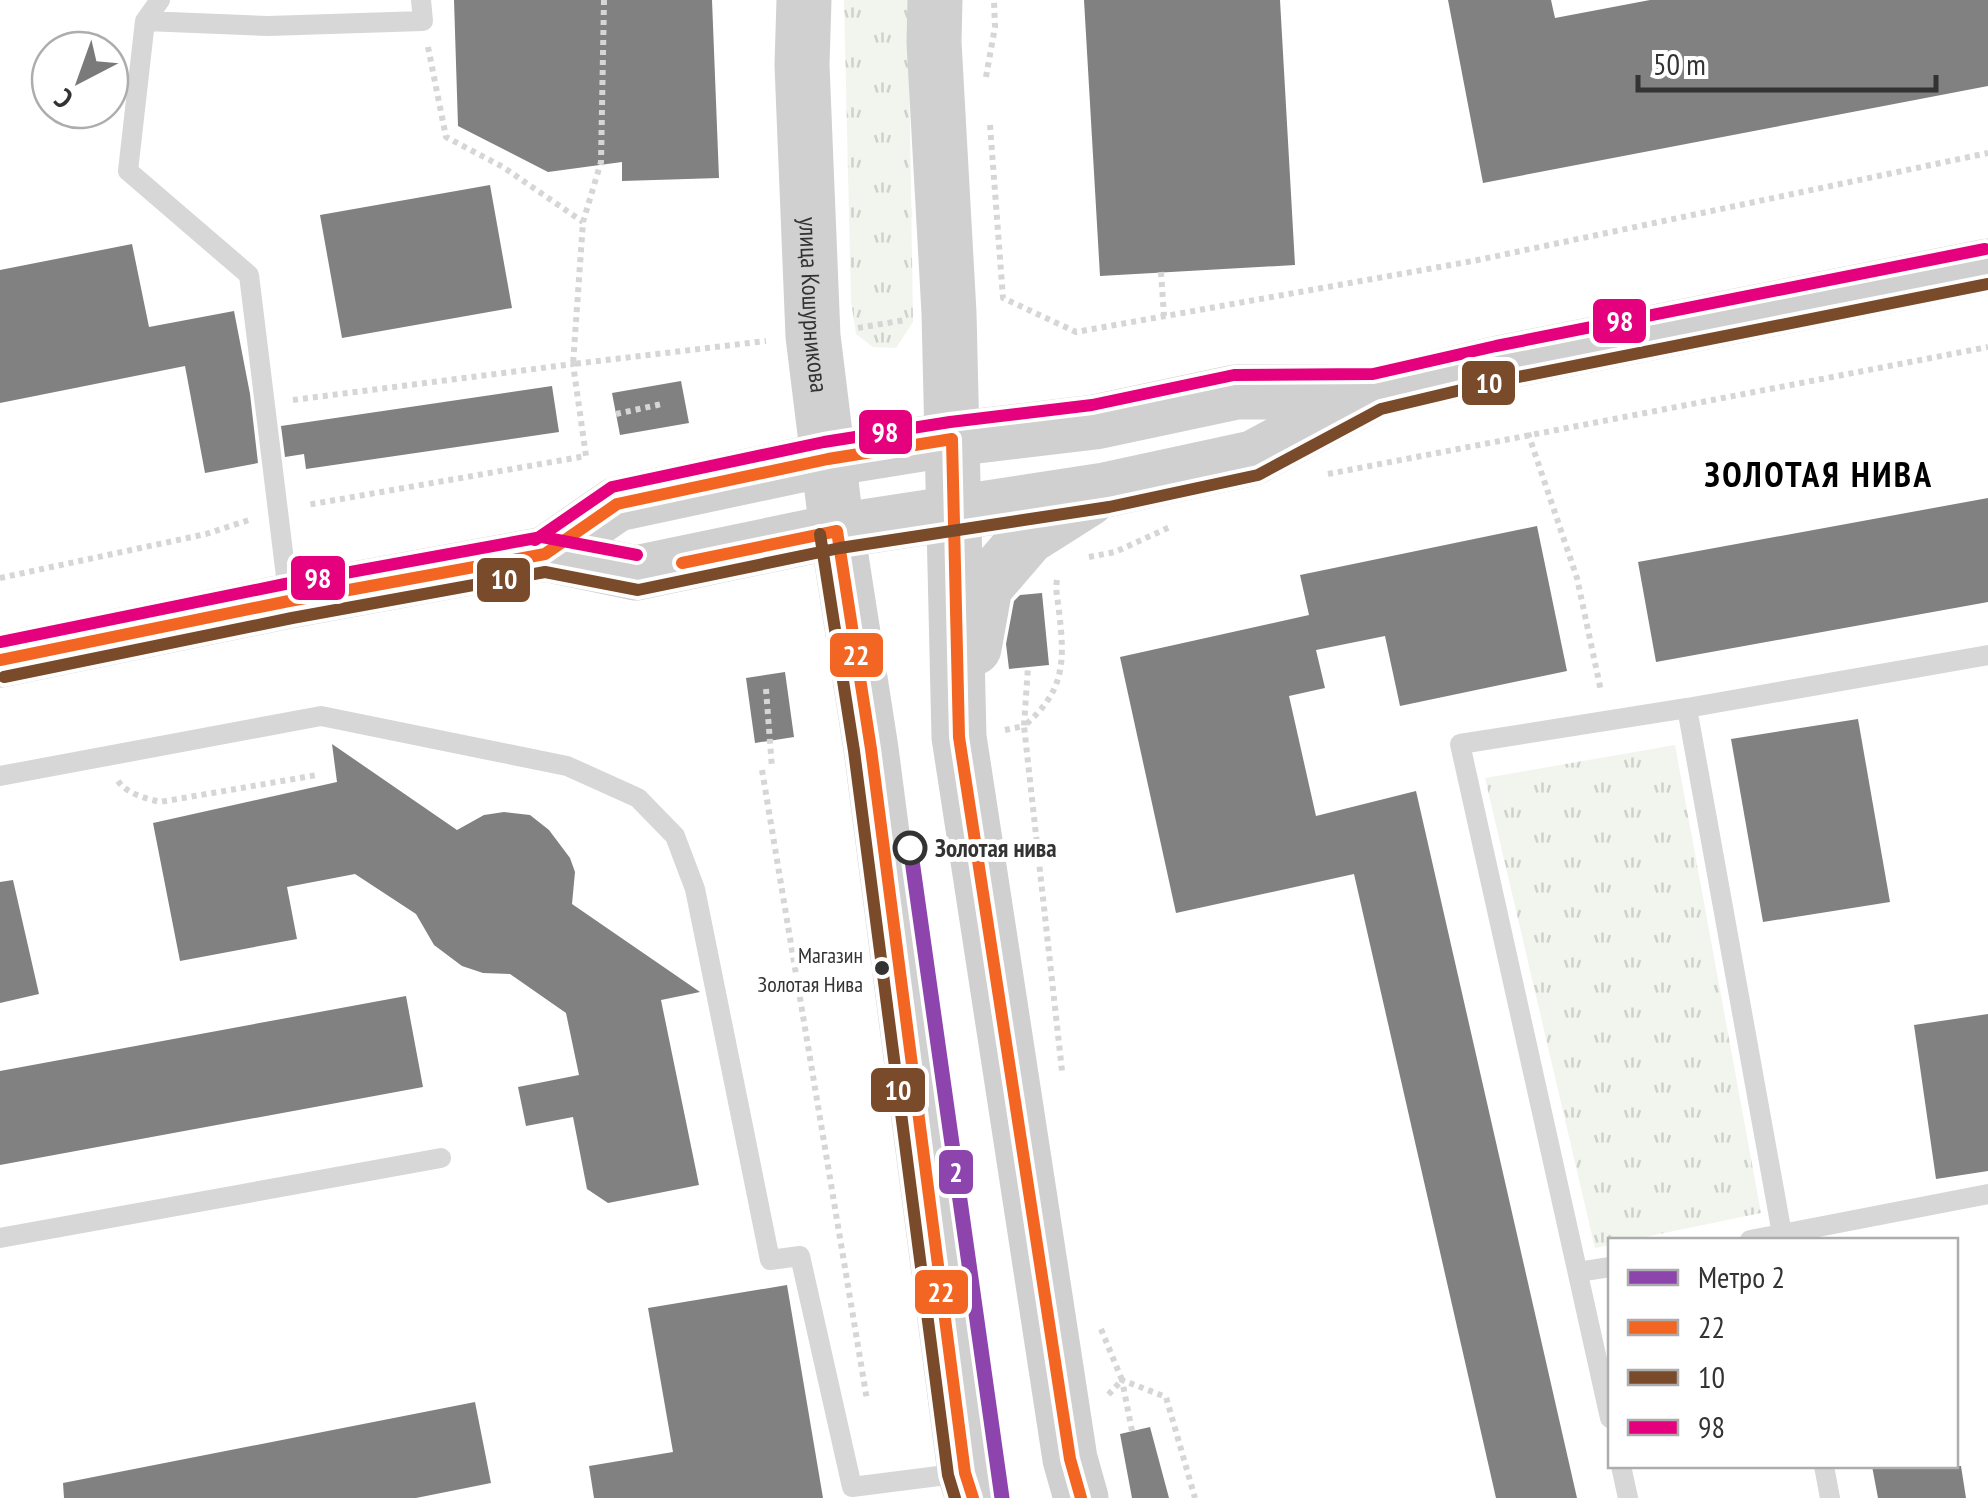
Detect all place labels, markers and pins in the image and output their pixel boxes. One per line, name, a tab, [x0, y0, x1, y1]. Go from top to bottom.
marker: Золотая нива	[894, 832, 926, 864]
place label: Золотая нива	[935, 832, 1057, 864]
place label: Магазин Золотая Нива	[758, 941, 863, 998]
marker: Магазин Золотая Нива	[872, 958, 892, 978]

